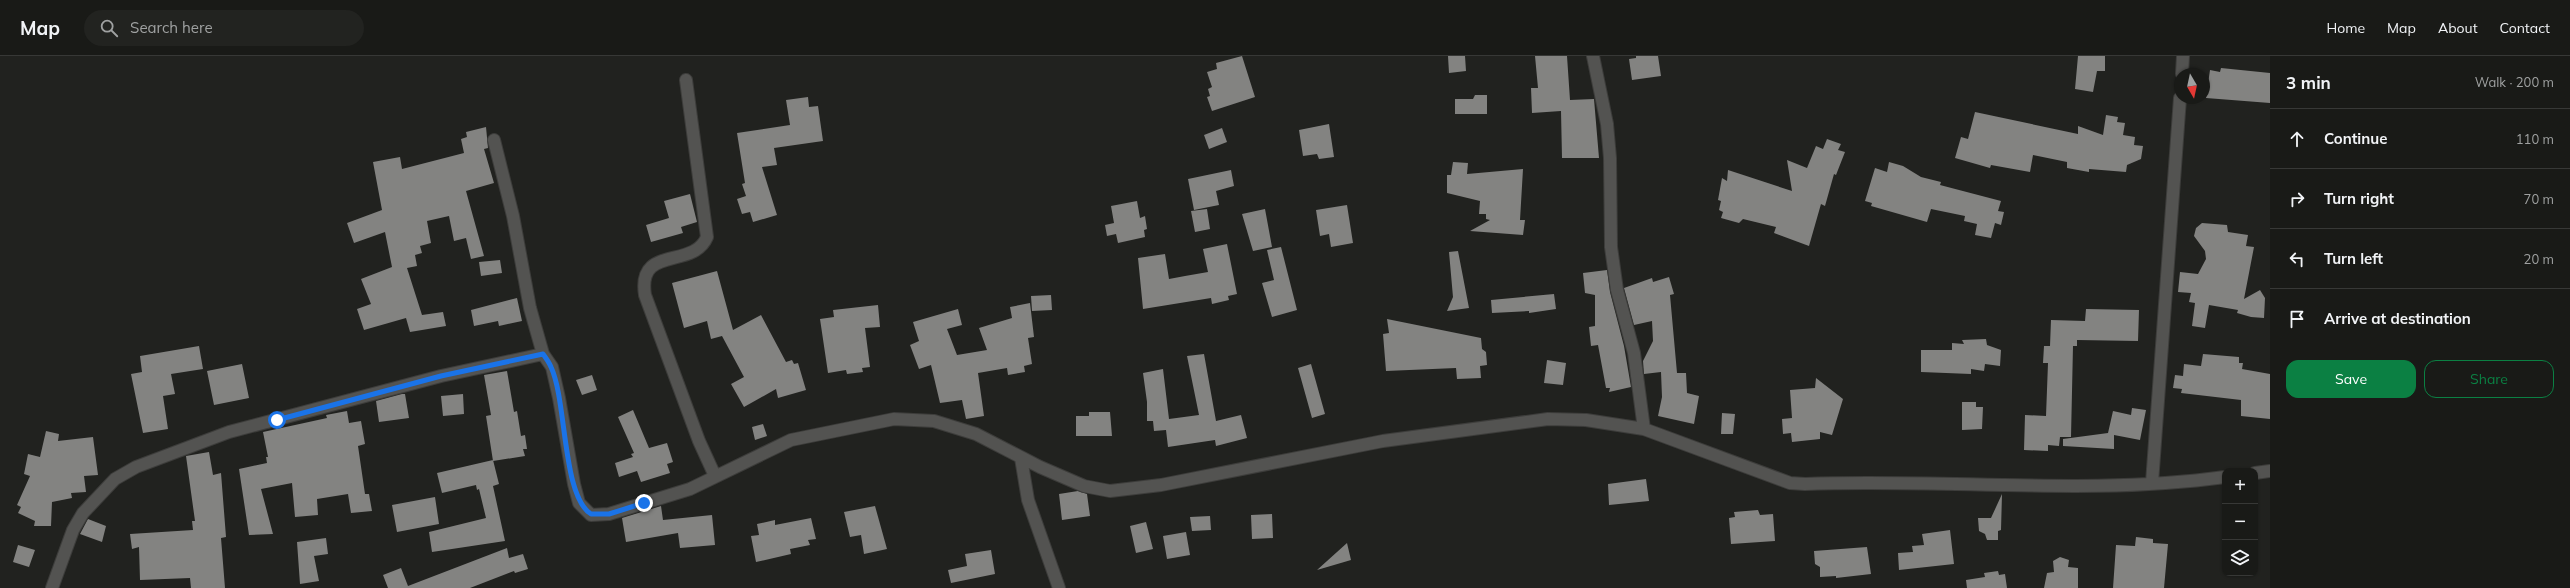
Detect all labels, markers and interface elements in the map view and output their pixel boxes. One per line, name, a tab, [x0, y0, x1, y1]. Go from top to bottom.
search box	[84, 10, 364, 46]
text: Map	[20, 16, 60, 40]
icon: search	[98, 17, 120, 39]
text: Search here	[130, 18, 213, 37]
text: Home	[2326, 19, 2365, 37]
text: Map	[2387, 19, 2416, 37]
text: About	[2438, 19, 2478, 37]
text: Contact	[2500, 19, 2550, 37]
north arrow	[2174, 68, 2210, 104]
text: 3 min	[2286, 72, 2331, 93]
text: Walk · 200 m	[2475, 74, 2554, 90]
icon: ahead	[2286, 128, 2308, 150]
text: Continue	[2324, 129, 2387, 148]
text: 110 m	[2516, 131, 2554, 147]
icon: right	[2286, 188, 2308, 210]
text: Turn right	[2324, 189, 2394, 208]
text: 70 m	[2524, 191, 2554, 207]
icon: left	[2286, 248, 2308, 270]
text: Turn left	[2324, 249, 2383, 268]
text: 20 m	[2524, 251, 2554, 267]
icon: arrive	[2286, 308, 2308, 330]
text: Arrive at destination	[2324, 309, 2471, 328]
button: Save	[2286, 360, 2416, 398]
button: Share	[2424, 360, 2554, 398]
route start	[268, 411, 286, 429]
map controls	[2222, 468, 2258, 576]
button: +	[2222, 468, 2258, 504]
route end	[635, 494, 653, 512]
button: −	[2222, 504, 2258, 540]
button: layers	[2222, 540, 2258, 576]

